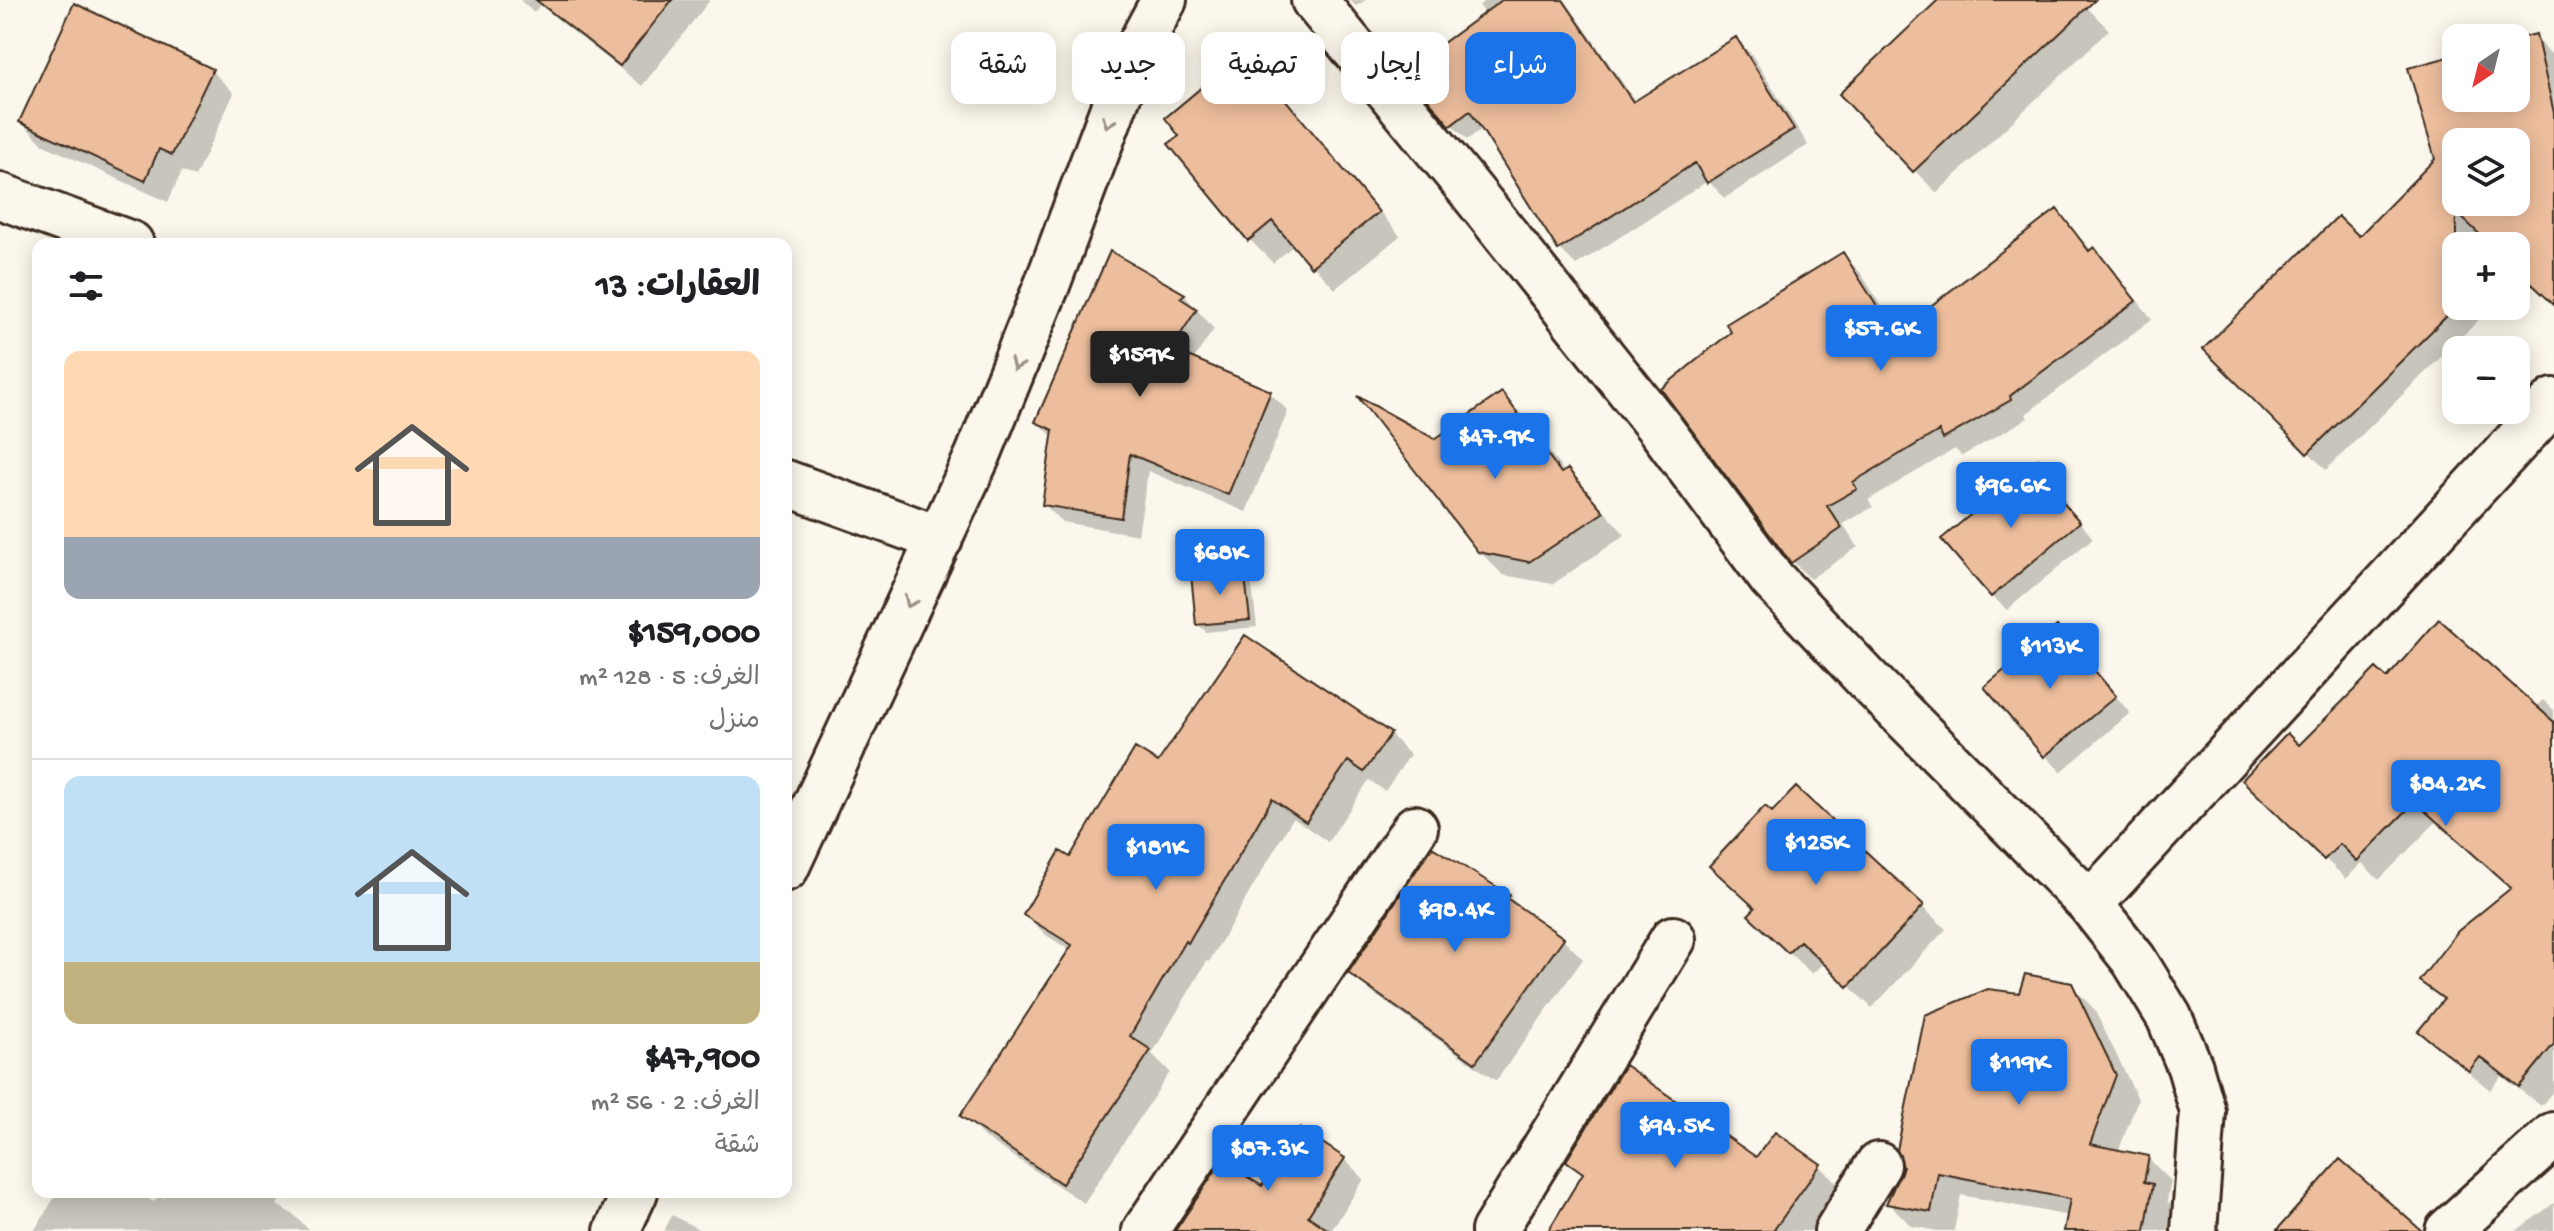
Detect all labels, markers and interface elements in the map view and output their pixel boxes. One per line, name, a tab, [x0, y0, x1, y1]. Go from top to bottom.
north arrow	[2442, 24, 2530, 112]
map controls	[2442, 24, 2530, 424]
chip: شقة	[951, 32, 1056, 104]
chip: جديد	[1072, 32, 1185, 104]
chip: تصفية	[1201, 32, 1325, 104]
chip: إيجار	[1341, 32, 1449, 104]
chip: شراء	[1465, 32, 1576, 104]
one-way arrow	[1101, 114, 1118, 128]
button: layers	[2442, 128, 2530, 216]
button: +	[2442, 232, 2530, 320]
icon: filters	[64, 264, 108, 308]
text: العقارات: 13	[596, 269, 760, 309]
pin: $57.6K	[1816, 305, 1946, 373]
text: $57.6K	[1844, 315, 1918, 346]
pin: $159K	[1084, 331, 1196, 399]
button: −	[2442, 336, 2530, 424]
text: $159K	[1108, 341, 1172, 372]
one-way arrow	[1009, 357, 1026, 371]
icon: home	[340, 403, 484, 547]
pin: $47.9K	[1430, 413, 1560, 481]
text: $47.9K	[1458, 423, 1532, 454]
pin: $96.6K	[1946, 462, 2076, 530]
text: $96.6K	[1974, 472, 2048, 503]
pin: $68K	[1173, 529, 1267, 597]
text: $68K	[1193, 539, 1247, 570]
one-way arrow	[904, 594, 920, 608]
text: $159,000	[627, 615, 760, 655]
pin: $113K	[1994, 623, 2106, 691]
text: $113K	[2020, 633, 2080, 664]
text: الغرف: 5 · 128 m²	[579, 664, 760, 695]
text: منزل	[709, 707, 760, 738]
pin: $84.2K	[2381, 760, 2511, 828]
text: $84.2K	[2409, 770, 2483, 801]
pin: $125K	[1760, 819, 1872, 887]
pin: $181K	[1100, 824, 1212, 892]
icon: home	[340, 828, 484, 972]
text: $125K	[1785, 829, 1847, 860]
text: $181K	[1125, 834, 1187, 865]
pin: $98.4K	[1390, 886, 1520, 954]
text: $98.4K	[1418, 896, 1492, 927]
pin: $119K	[1963, 1039, 2075, 1107]
text: $47,900	[645, 1040, 760, 1080]
text: $119K	[1989, 1049, 2049, 1080]
text: الغرف: 2 · 56 m²	[591, 1089, 760, 1120]
pin: $94.5K	[1610, 1102, 1740, 1170]
text: $94.5K	[1638, 1112, 1712, 1143]
pin: $87.3K	[1203, 1125, 1333, 1193]
text: شقة	[715, 1132, 760, 1163]
text: $87.3K	[1230, 1135, 1306, 1166]

